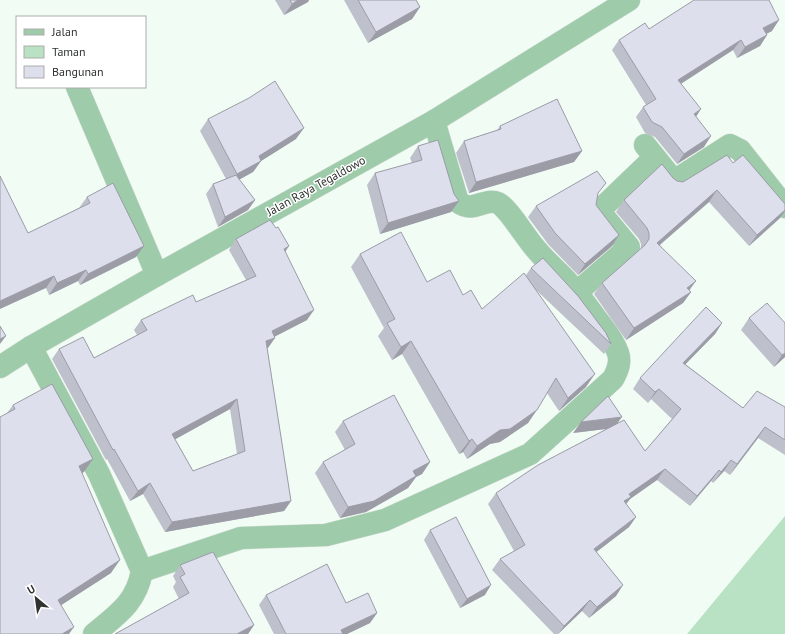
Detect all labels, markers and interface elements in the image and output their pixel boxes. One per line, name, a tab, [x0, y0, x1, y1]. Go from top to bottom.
legend	[16, 16, 146, 88]
text: Jalan	[51, 24, 77, 39]
text: Taman	[52, 44, 86, 59]
text: Bangunan	[52, 64, 104, 79]
street label: Jalan Raya Tegaldowo	[263, 152, 368, 219]
north arrow	[16, 578, 56, 618]
text: U	[25, 581, 38, 597]

